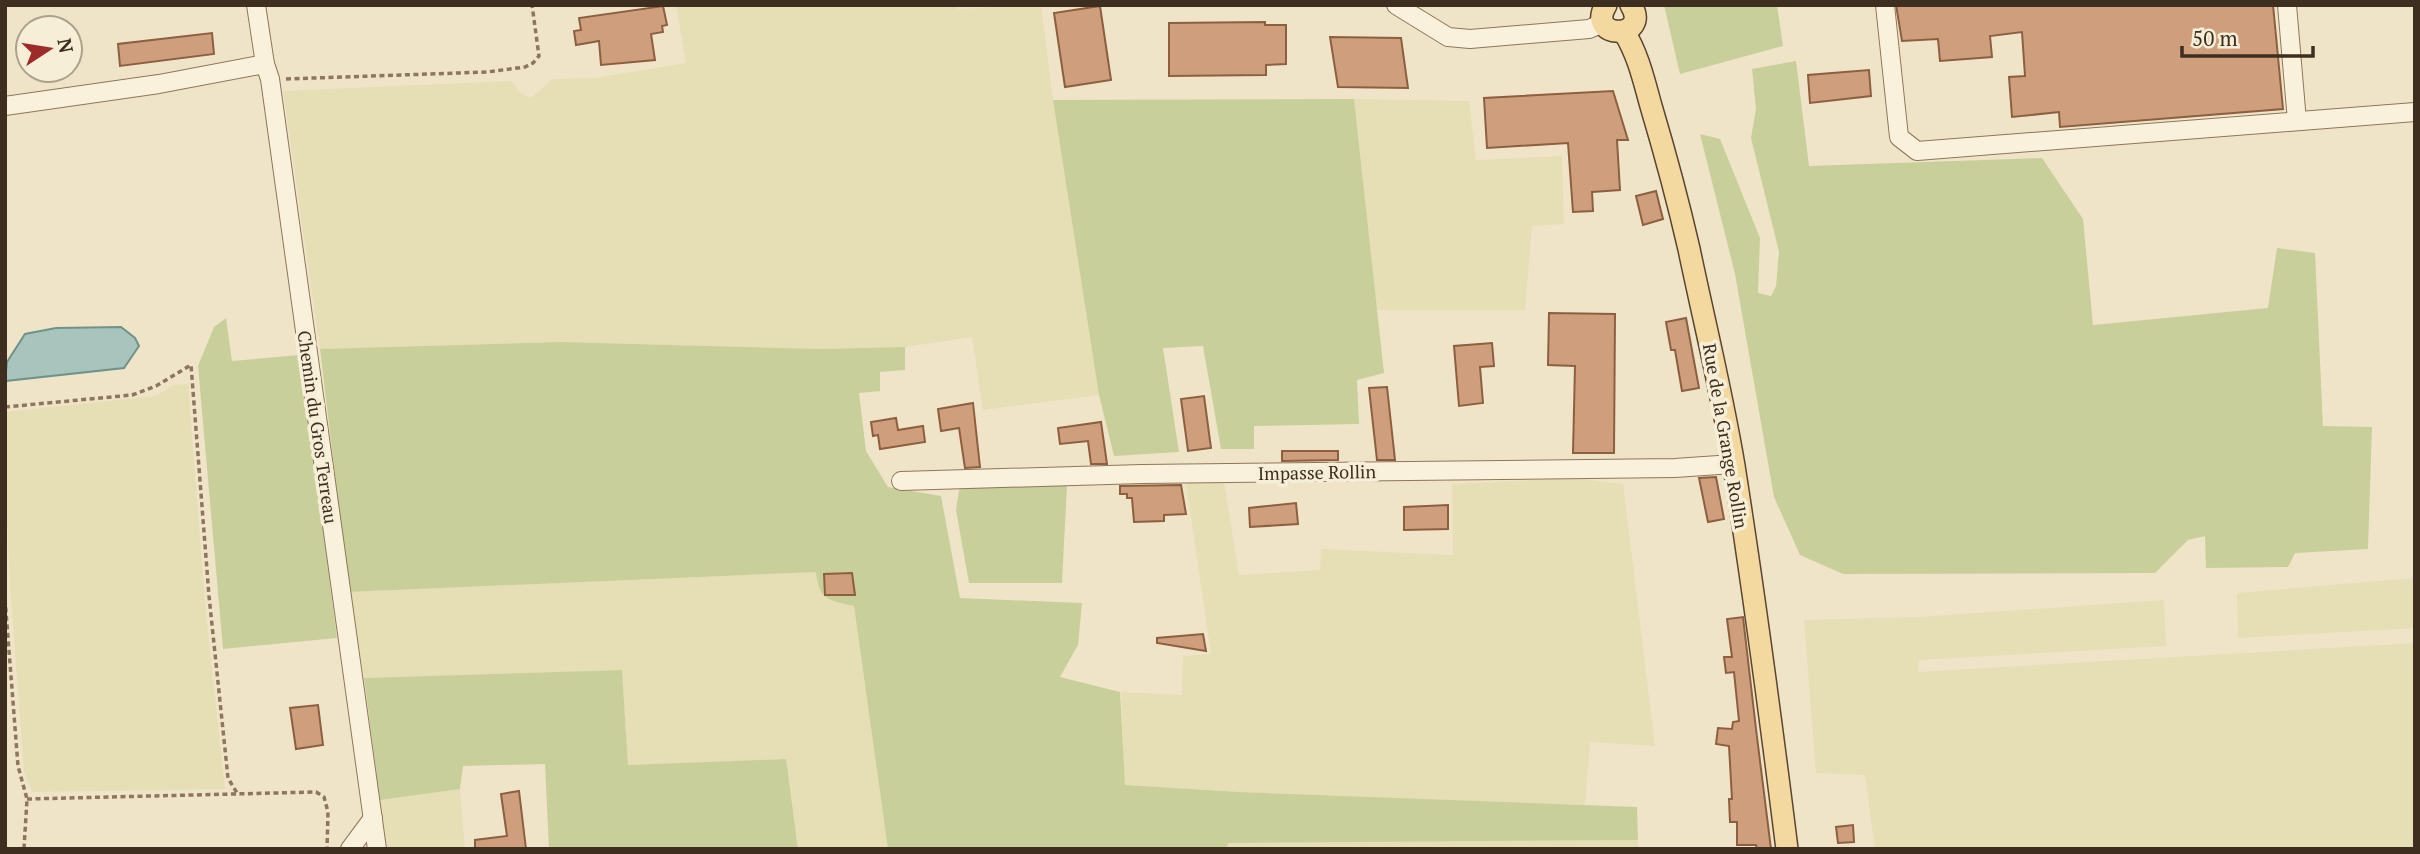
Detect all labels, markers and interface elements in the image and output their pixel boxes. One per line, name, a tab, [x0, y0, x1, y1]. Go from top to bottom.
north arrow	[14, 14, 84, 84]
scale bar	[2182, 14, 2313, 58]
text: 50 m	[2192, 24, 2238, 52]
text: N	[52, 36, 80, 56]
street label: Chemin du Gros Terreau	[293, 329, 343, 525]
street label: Rue de la Grange Rollin	[1698, 342, 1754, 531]
street label: Impasse Rollin	[1258, 459, 1377, 485]

